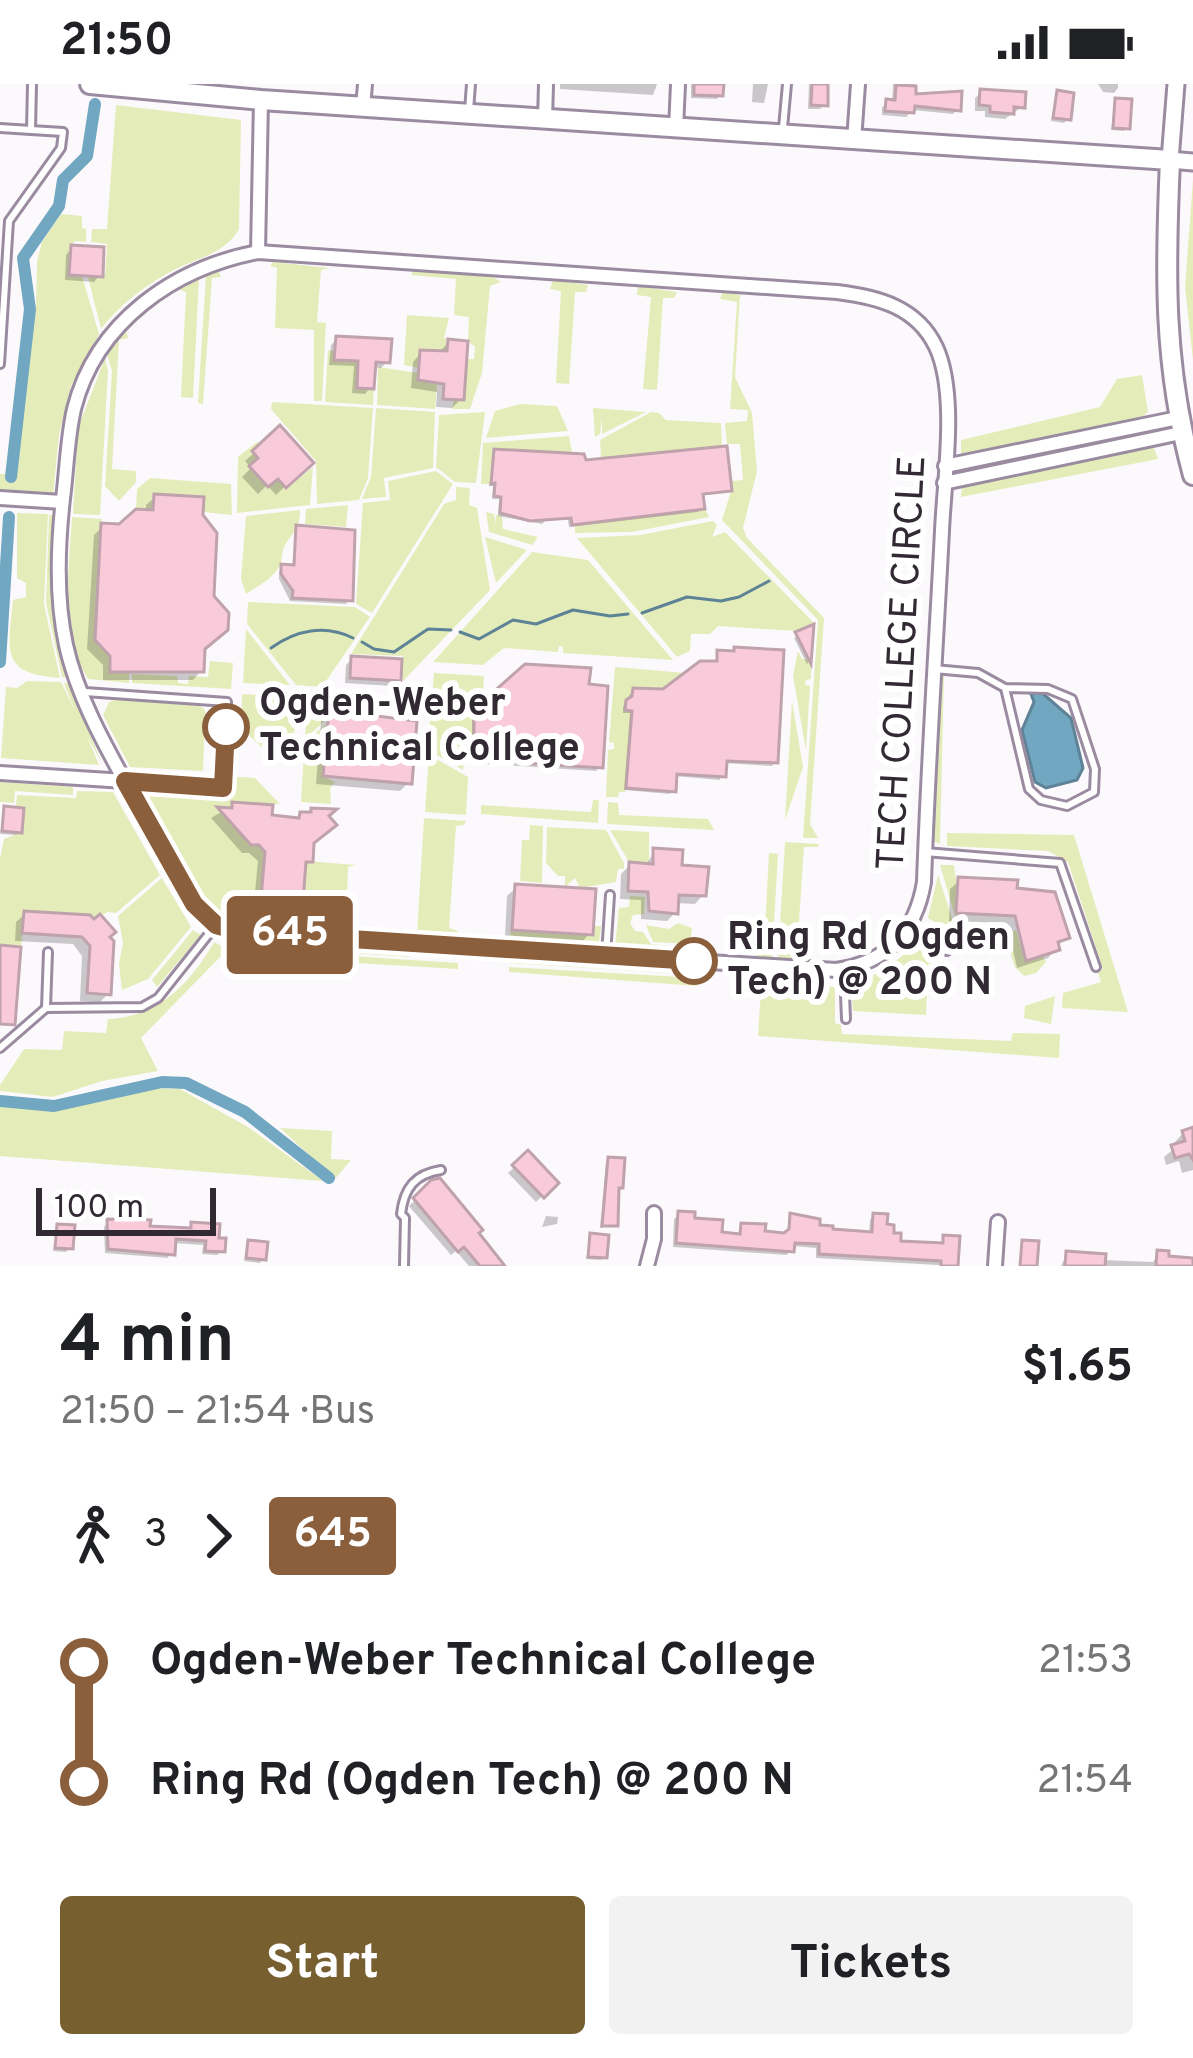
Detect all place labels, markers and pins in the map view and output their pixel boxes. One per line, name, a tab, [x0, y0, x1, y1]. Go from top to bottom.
place label: Ogden-Weber Technical College	[259, 681, 580, 775]
marker: Ogden-Weber Technical College	[204, 705, 248, 749]
place label: Ring Rd (Ogden Tech) @ 200 N	[727, 915, 1010, 1009]
marker: Ring Rd (Ogden Tech) @ 200 N	[672, 939, 716, 983]

